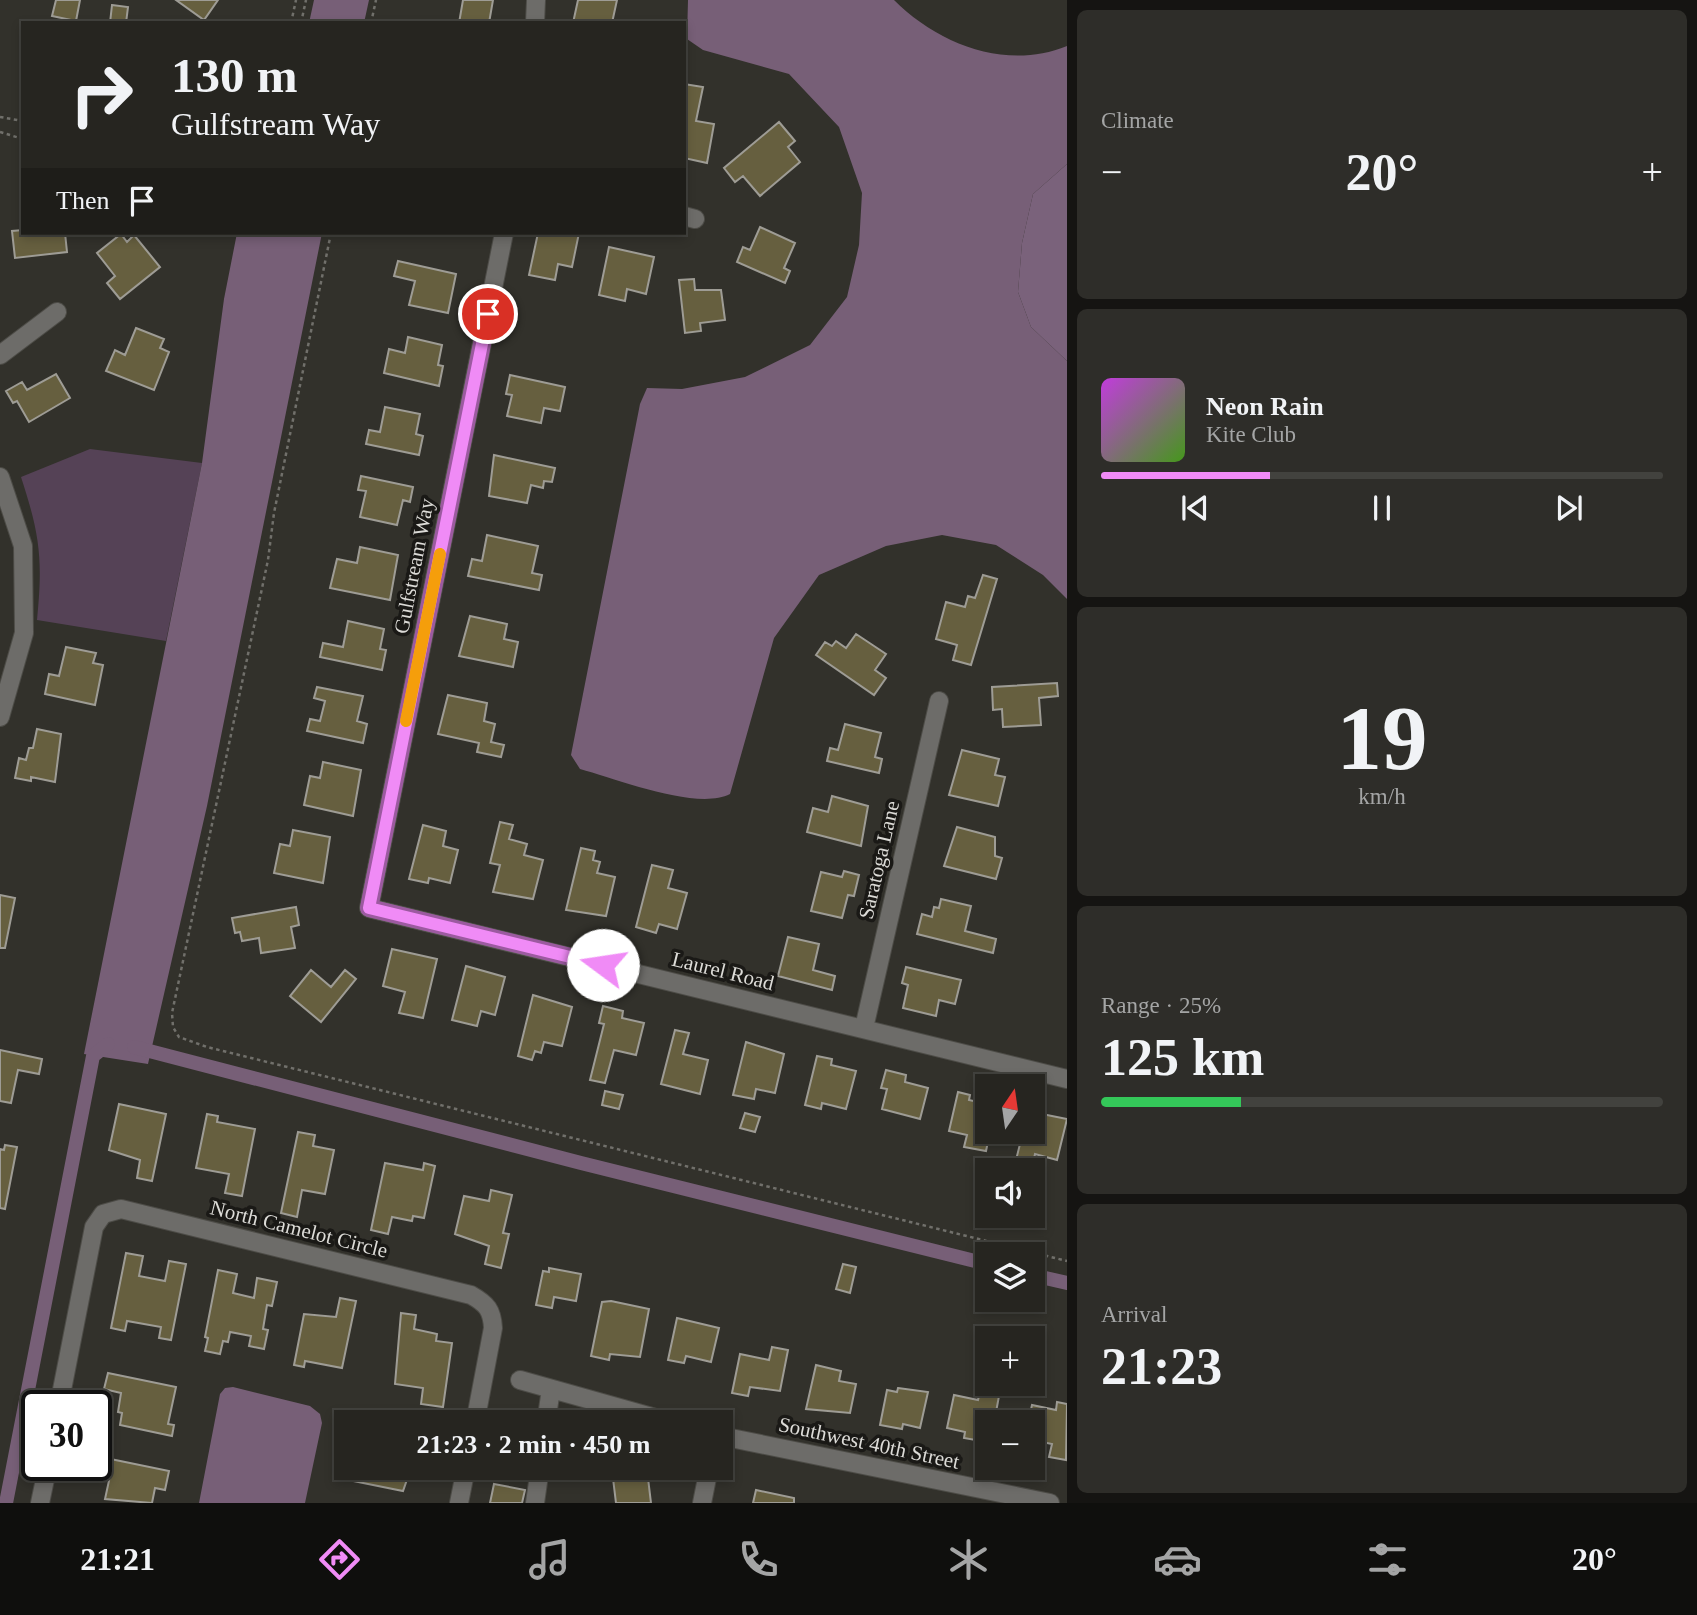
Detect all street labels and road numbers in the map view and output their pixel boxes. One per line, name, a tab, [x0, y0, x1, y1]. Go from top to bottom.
street label: Gulfstream Way	[389, 496, 439, 636]
street label: Saratoga Lane	[854, 798, 904, 922]
street label: Laurel Road	[669, 947, 777, 995]
street label: North Camelot Circle	[208, 1195, 390, 1263]
street label: Southwest 40th Street	[776, 1412, 962, 1474]

